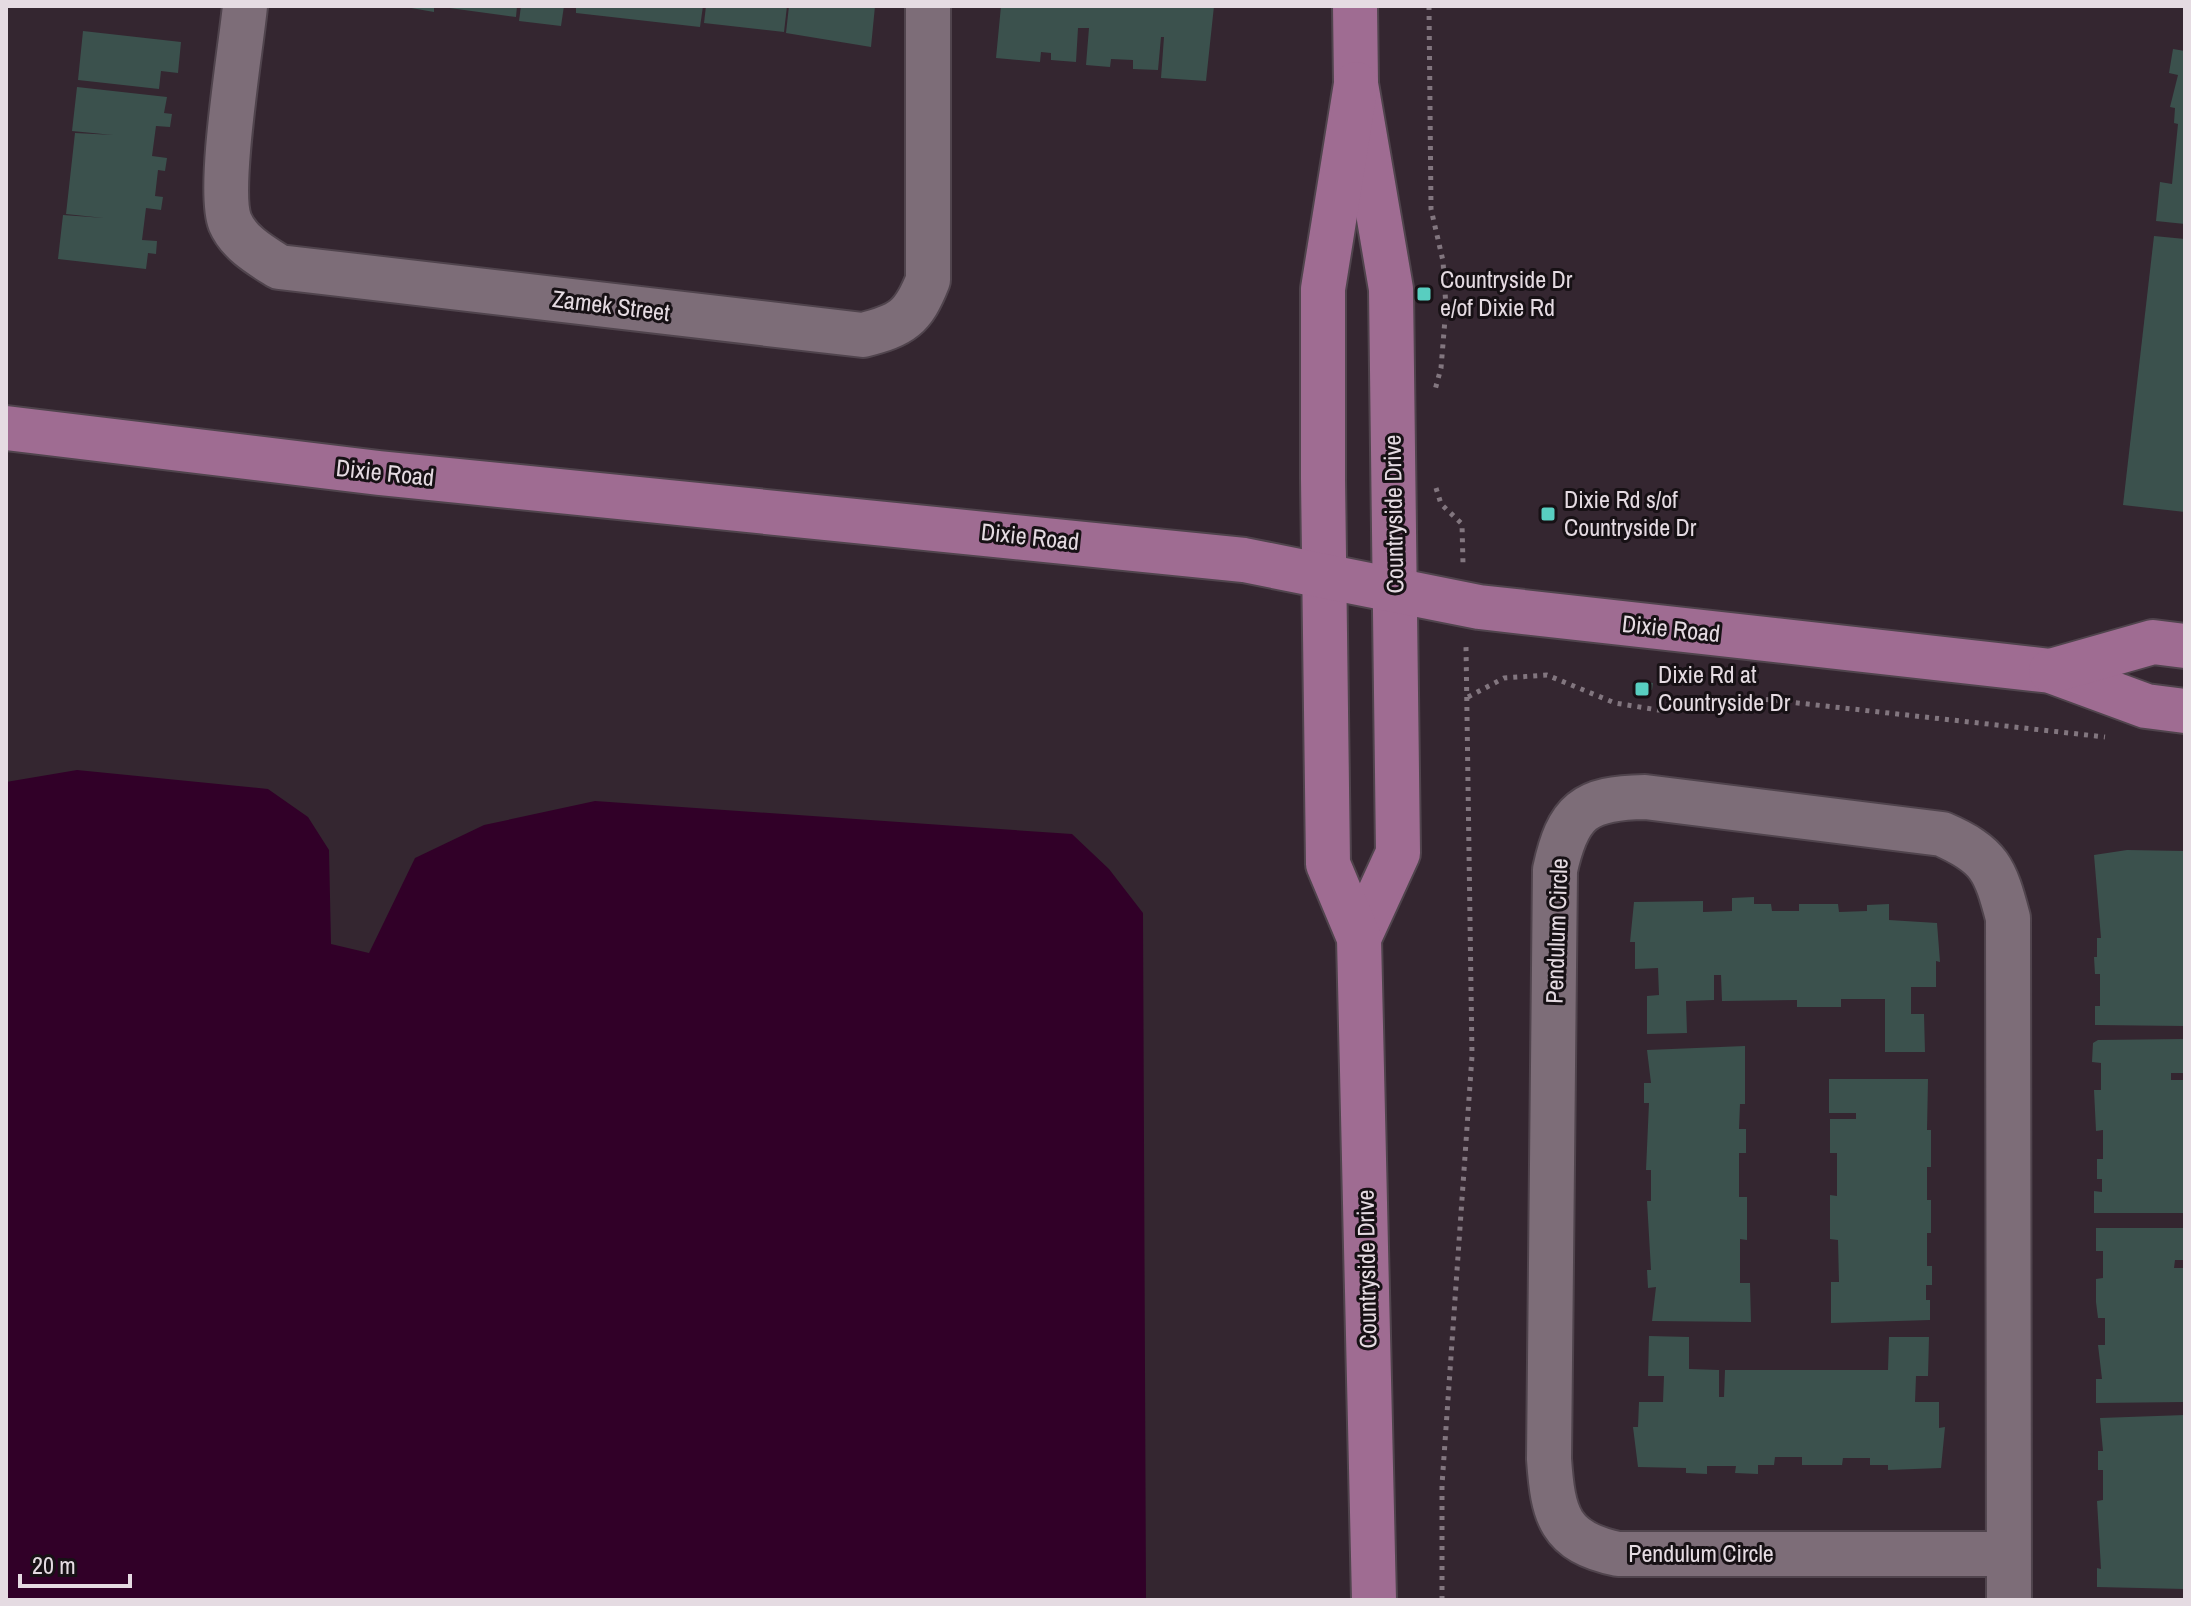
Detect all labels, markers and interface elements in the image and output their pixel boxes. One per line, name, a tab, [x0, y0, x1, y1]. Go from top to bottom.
place label: Countryside Dr e/of Dixie Rd	[1440, 263, 1573, 323]
street label: Zamek Street	[551, 282, 672, 328]
marker: Countryside Dr e/of Dixie Rd	[1415, 285, 1433, 303]
street label: Countryside Drive	[1376, 434, 1410, 594]
street label: Dixie Road	[334, 451, 436, 493]
place label: Dixie Rd s/of Countryside Dr	[1564, 483, 1697, 543]
marker: Dixie Rd s/of Countryside Dr	[1539, 505, 1557, 523]
street label: Dixie Road	[979, 515, 1081, 557]
street label: Dixie Road	[1620, 607, 1722, 649]
place label: Dixie Rd at Countryside Dr	[1658, 658, 1791, 718]
marker: Dixie Rd at Countryside Dr	[1633, 680, 1651, 698]
street label: Pendulum Circle	[1537, 858, 1575, 1004]
street label: Countryside Drive	[1349, 1189, 1383, 1349]
street label: Pendulum Circle	[1628, 1537, 1774, 1569]
scale bar	[20, 1538, 130, 1588]
text: 20 m	[32, 1549, 76, 1581]

